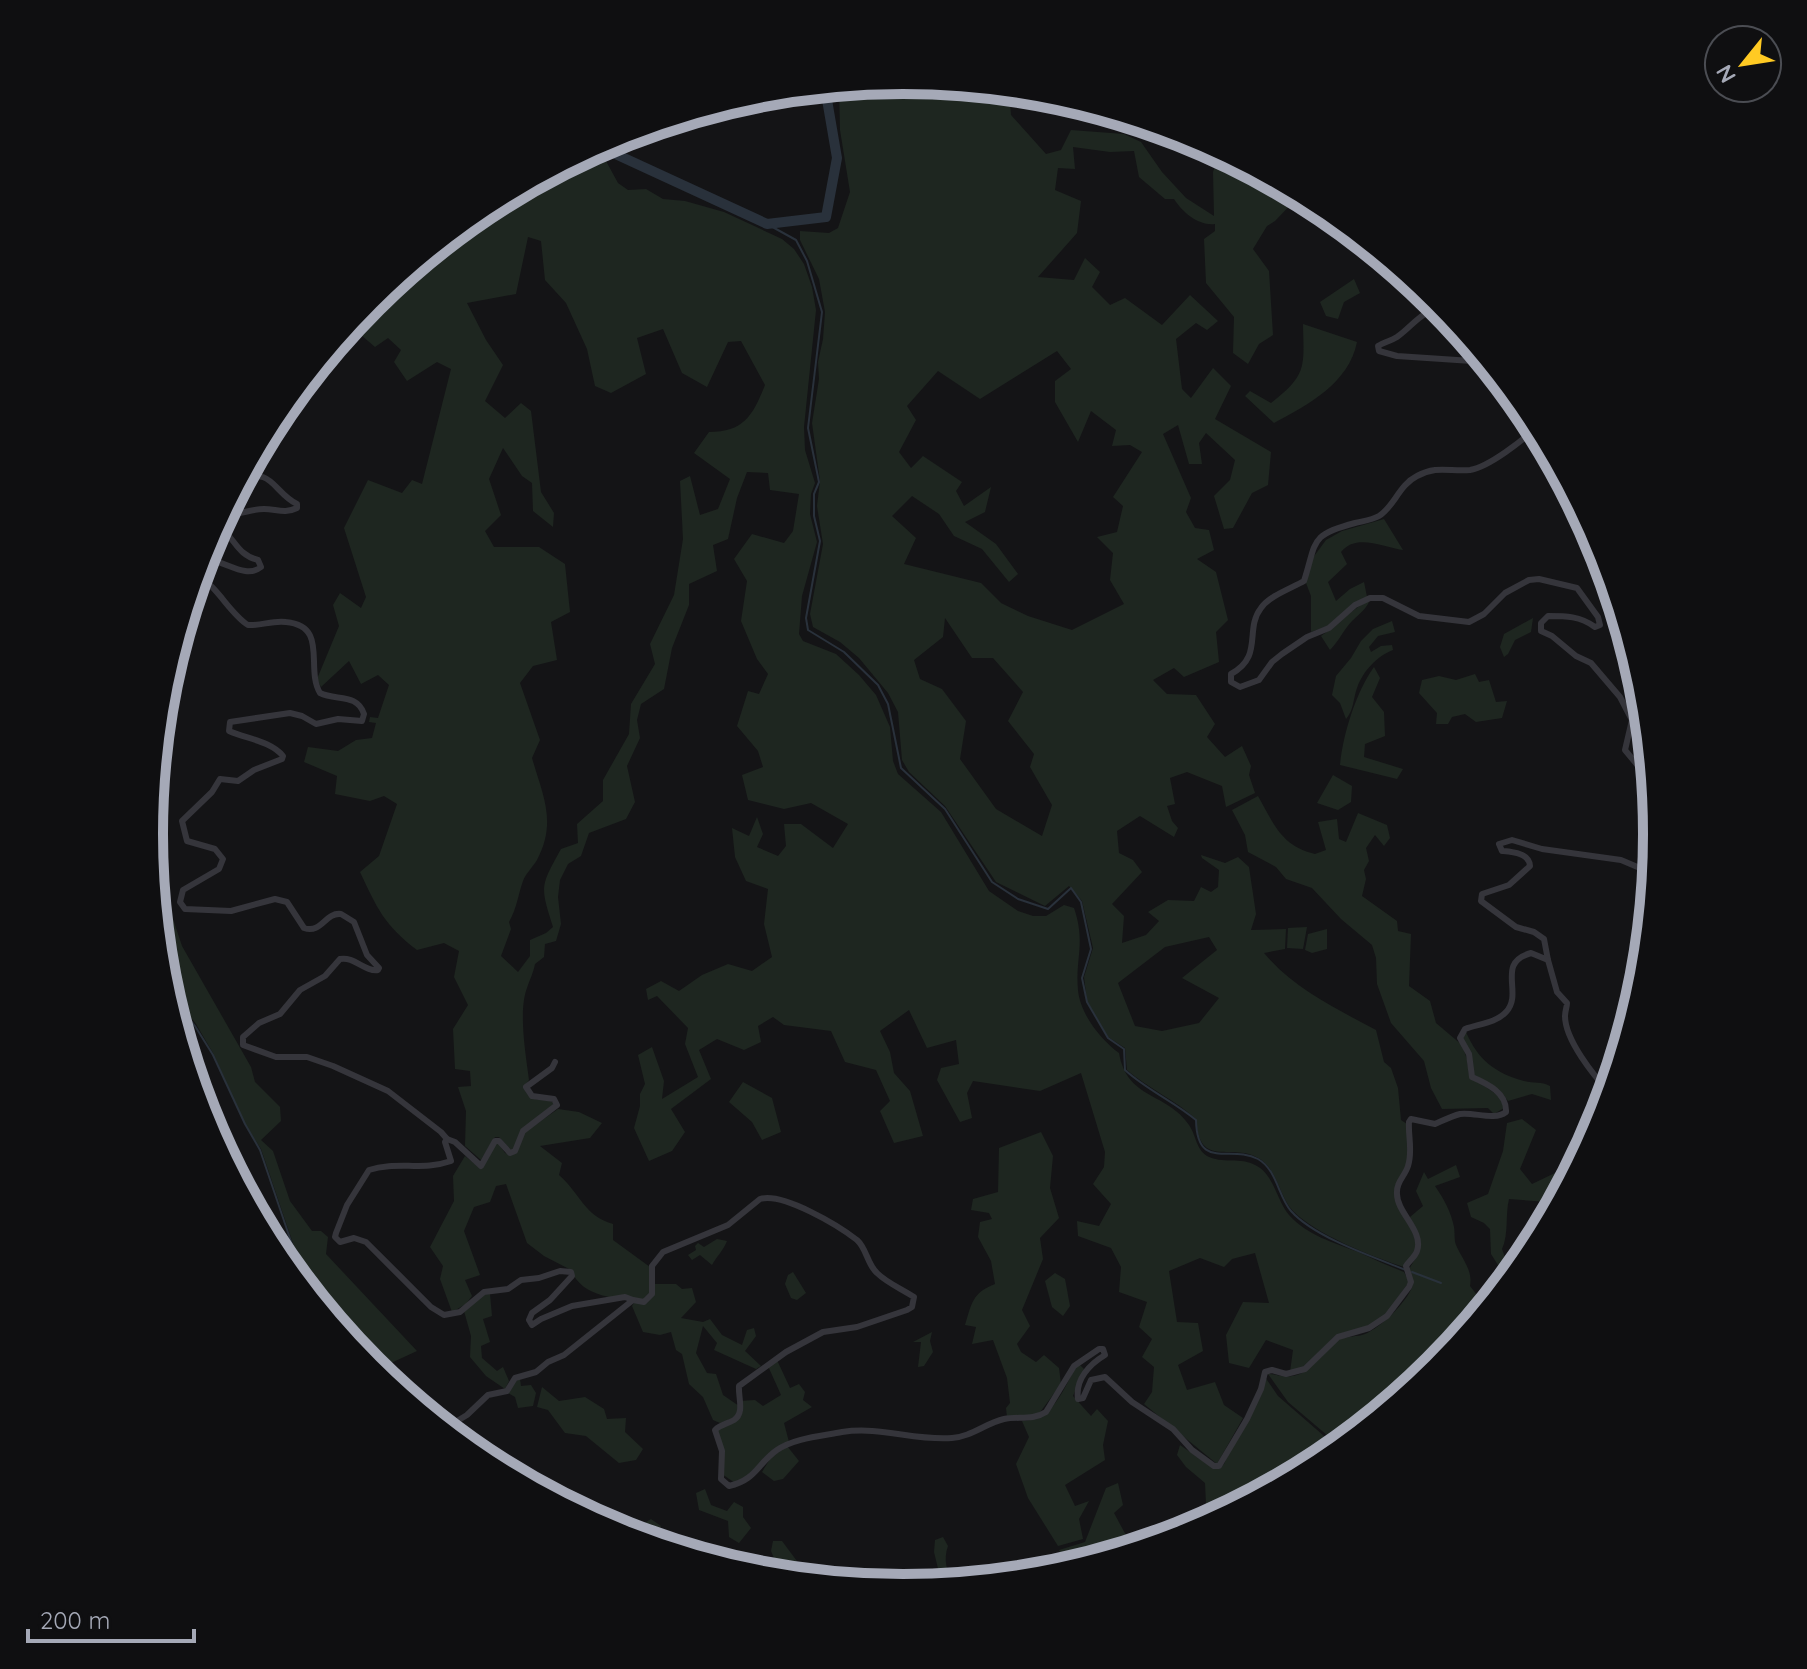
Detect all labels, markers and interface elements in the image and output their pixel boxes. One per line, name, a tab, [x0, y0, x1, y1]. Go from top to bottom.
north arrow	[1703, 24, 1783, 104]
text: N	[1710, 60, 1742, 88]
scale bar	[28, 1593, 194, 1643]
text: 200 m	[40, 1605, 110, 1635]

